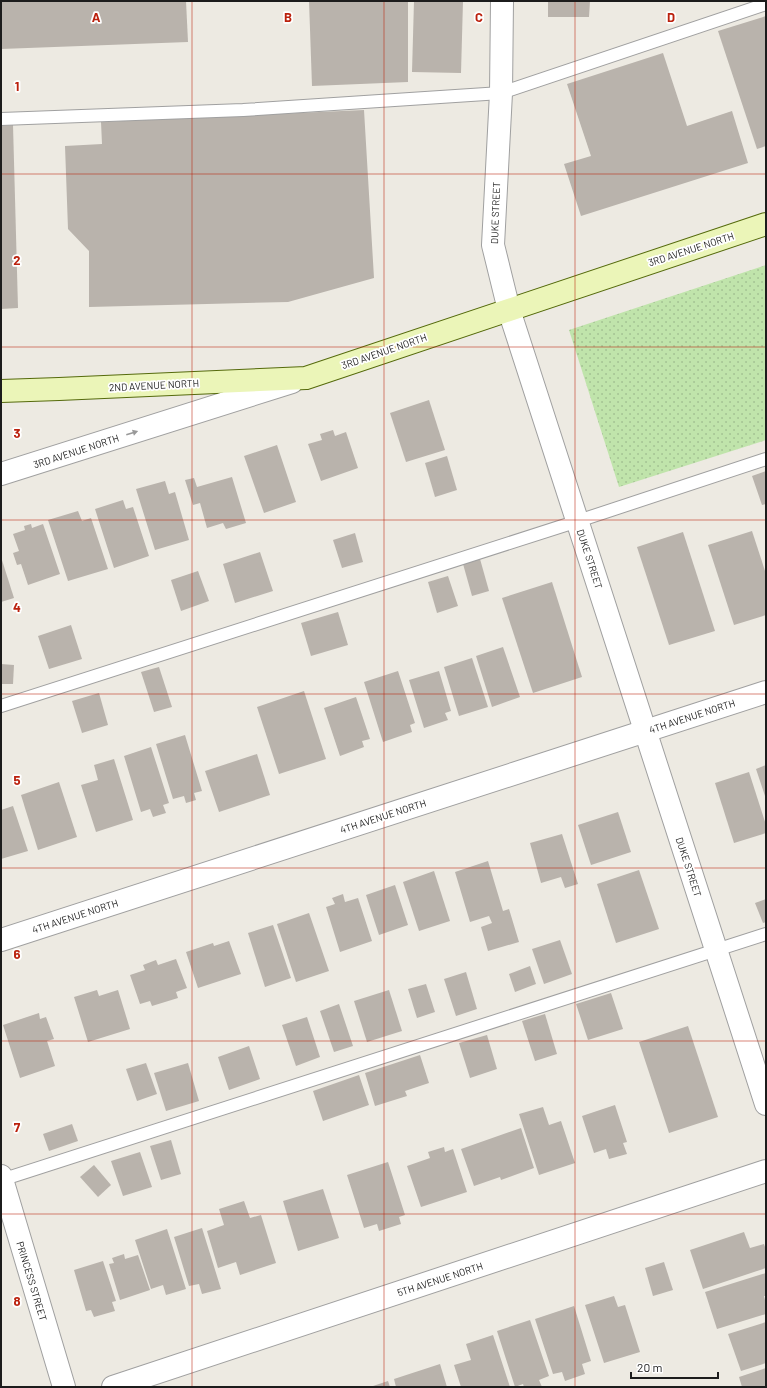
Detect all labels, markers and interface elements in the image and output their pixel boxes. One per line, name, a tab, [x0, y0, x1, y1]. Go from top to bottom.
text: A	[92, 9, 101, 25]
text: B	[284, 9, 292, 25]
text: C	[475, 9, 483, 25]
text: D	[667, 9, 675, 25]
text: 1	[15, 78, 19, 94]
street label: DUKE STREET	[488, 181, 502, 244]
street label: 3RD AVENUE NORTH	[647, 229, 735, 269]
text: 2	[13, 252, 21, 268]
street label: 3RD AVENUE NORTH	[340, 331, 428, 371]
street label: 2ND AVENUE NORTH	[109, 377, 199, 393]
text: 3	[13, 425, 21, 441]
one-way arrow	[126, 430, 138, 436]
street label: 3RD AVENUE NORTH	[32, 431, 120, 471]
street label: DUKE STREET	[575, 528, 605, 591]
text: 4	[13, 599, 21, 615]
street label: 4TH AVENUE NORTH	[647, 696, 737, 736]
text: 5	[13, 772, 21, 788]
street label: 4TH AVENUE NORTH	[338, 796, 428, 836]
street label: DUKE STREET	[674, 836, 704, 899]
street label: 4TH AVENUE NORTH	[30, 896, 120, 936]
text: 6	[14, 946, 21, 962]
text: 7	[14, 1119, 21, 1135]
street label: PRINCESS STREET	[14, 1240, 50, 1322]
street label: 5TH AVENUE NORTH	[396, 1259, 484, 1299]
text: 8	[13, 1293, 21, 1309]
scale bar	[631, 1354, 718, 1380]
text: 20 m	[637, 1360, 663, 1374]

